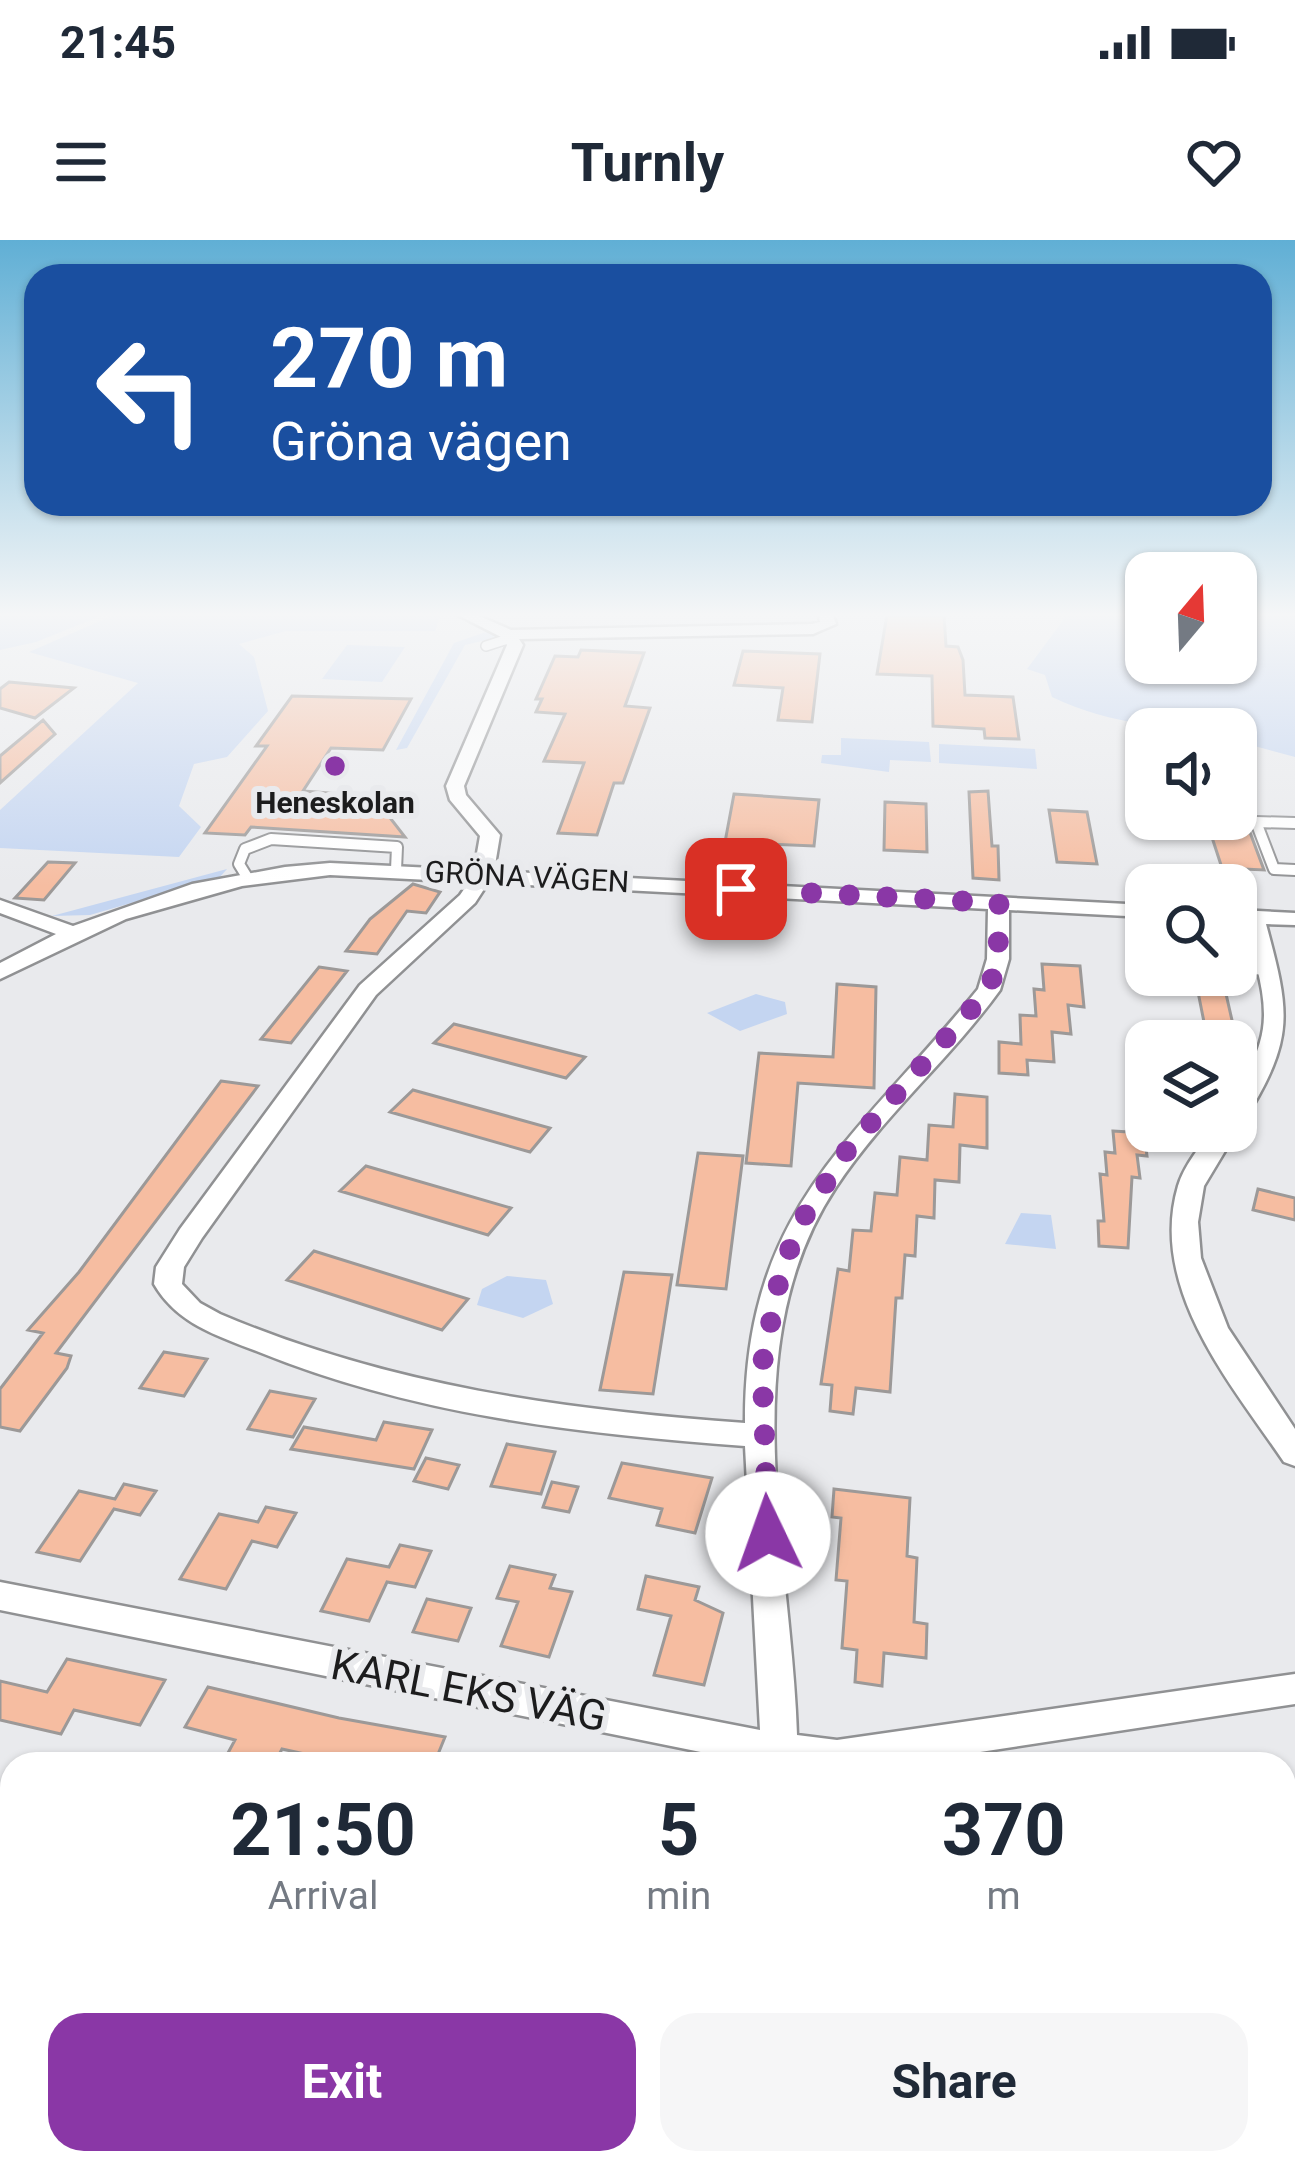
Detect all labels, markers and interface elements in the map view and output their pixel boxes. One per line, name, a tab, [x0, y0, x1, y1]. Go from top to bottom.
text: 21:45	[60, 16, 176, 69]
icon: menu	[48, 129, 114, 195]
icon: heart	[1181, 129, 1247, 195]
text: Turnly	[571, 131, 724, 194]
text: 270 m	[270, 309, 508, 408]
icon: left	[72, 312, 228, 468]
text: Gröna vägen	[270, 410, 572, 473]
north arrow	[1125, 552, 1257, 684]
map controls	[1125, 552, 1257, 1152]
button: sound	[1125, 708, 1257, 840]
marker: Heneskolan	[322, 753, 348, 779]
place label: Heneskolan	[255, 785, 415, 820]
pin	[685, 838, 787, 940]
street label: GRÖNA VÄGEN	[424, 854, 630, 899]
icon: arrive	[703, 856, 769, 922]
button: search	[1125, 864, 1257, 996]
button: layers	[1125, 1020, 1257, 1152]
position arrow	[705, 1471, 831, 1597]
street label: KARL EKS VÄG	[327, 1640, 611, 1741]
text: 21:50	[230, 1788, 416, 1873]
text: 5	[658, 1788, 699, 1873]
text: 370	[942, 1788, 1066, 1873]
text: Arrival	[268, 1873, 378, 1919]
text: min	[646, 1873, 711, 1919]
text: m	[987, 1873, 1021, 1919]
button: Exit	[48, 2013, 636, 2151]
button: Share	[660, 2013, 1248, 2151]

